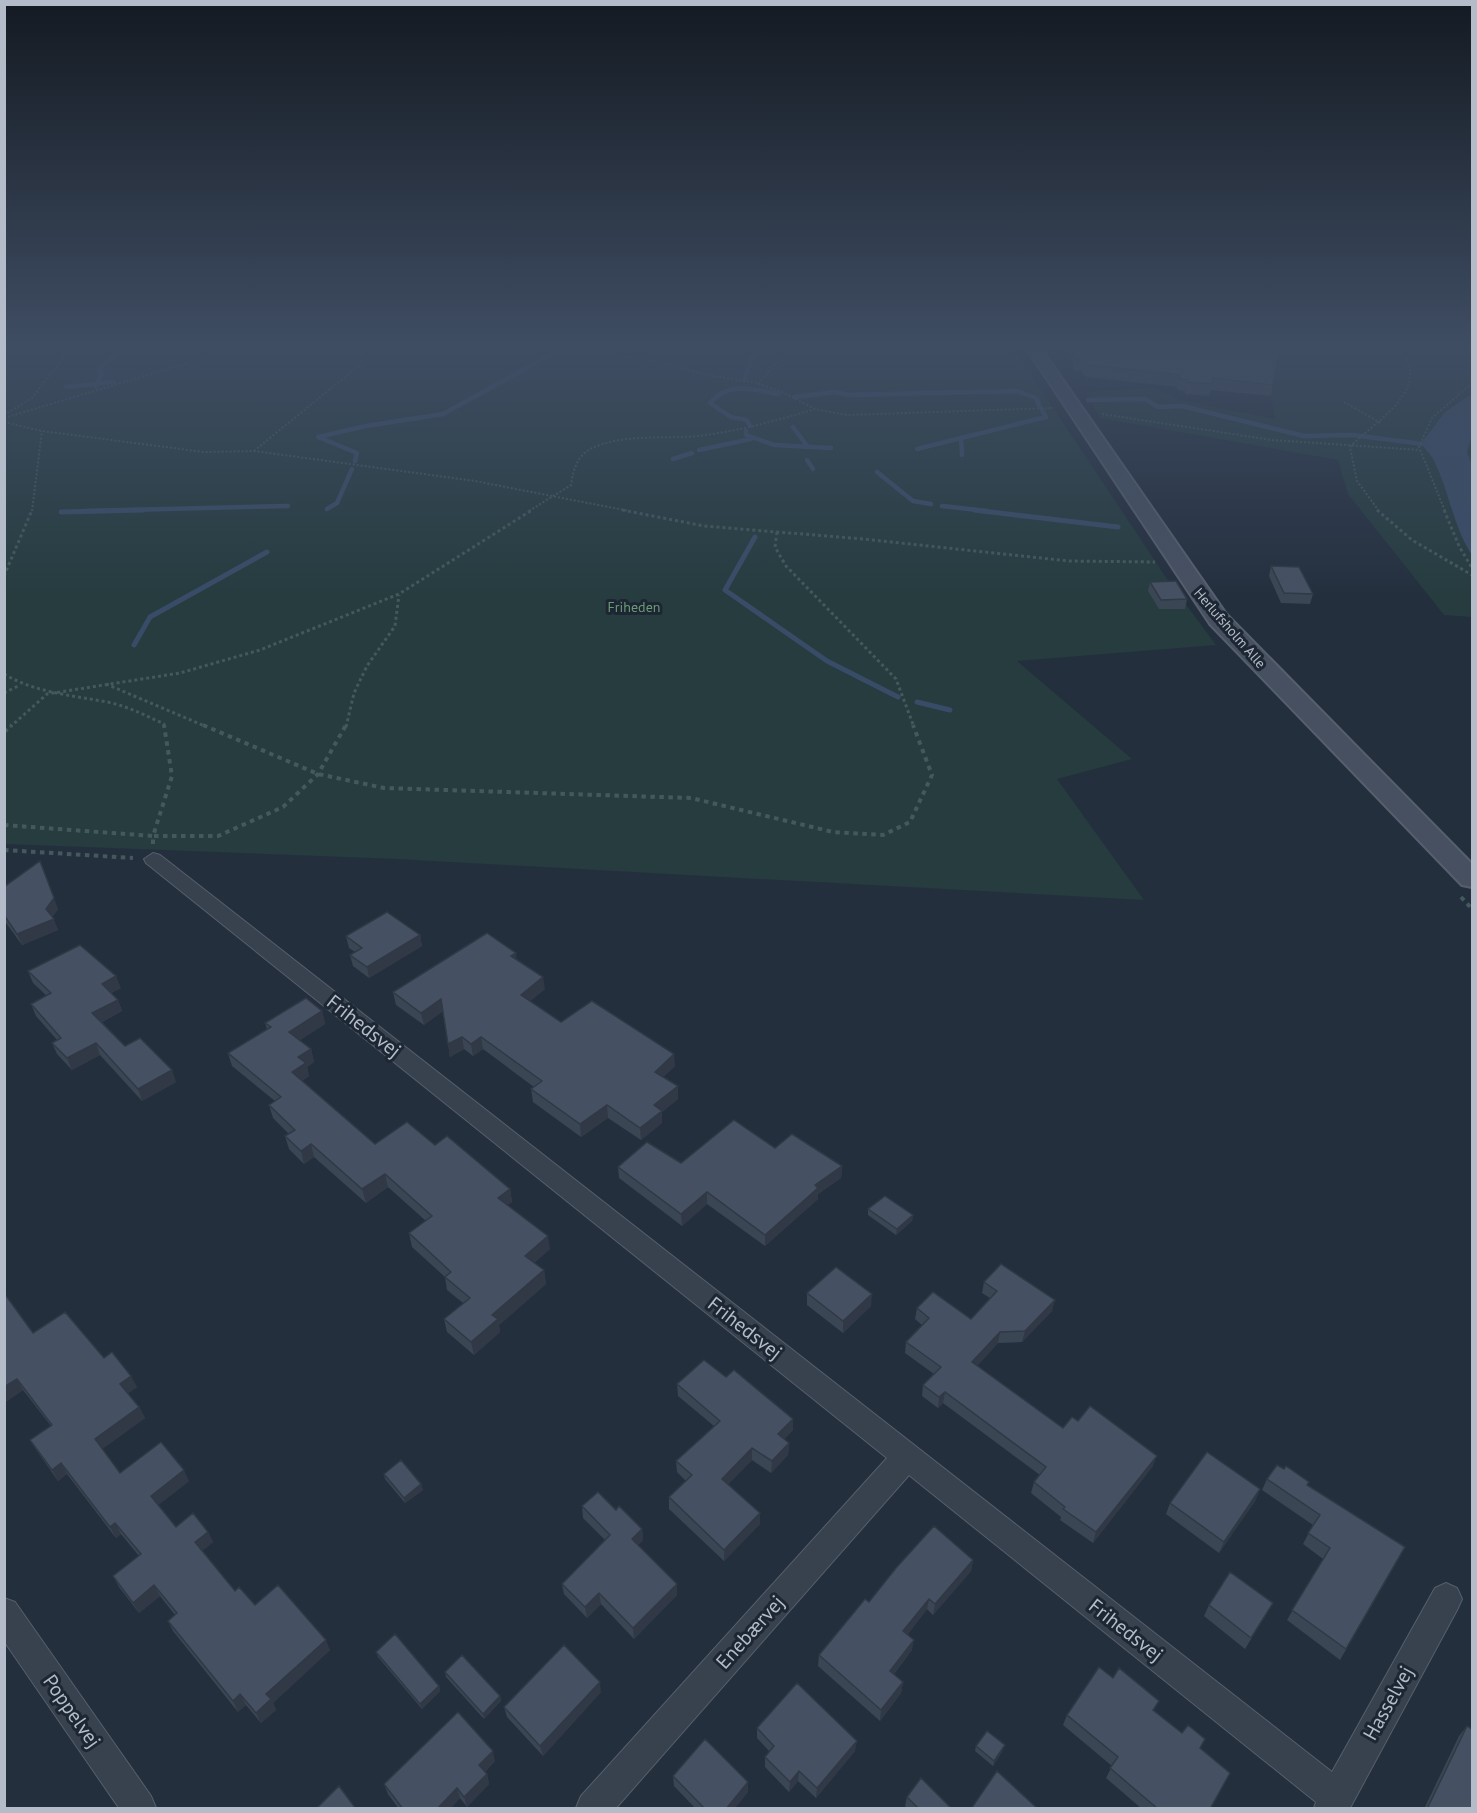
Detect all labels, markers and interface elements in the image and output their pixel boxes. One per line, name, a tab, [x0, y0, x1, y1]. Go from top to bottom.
street label: Herlufsholm Alle	[1190, 584, 1270, 672]
park label: Friheden	[608, 598, 660, 616]
street label: Frihedsvej	[321, 989, 407, 1063]
street label: Frihedsvej	[702, 1291, 788, 1365]
street label: Enebærvej	[710, 1590, 790, 1674]
street label: Frihedsvej	[1083, 1593, 1169, 1667]
street label: Hasselvej	[1357, 1661, 1419, 1745]
street label: Poppelvej	[37, 1669, 107, 1753]

